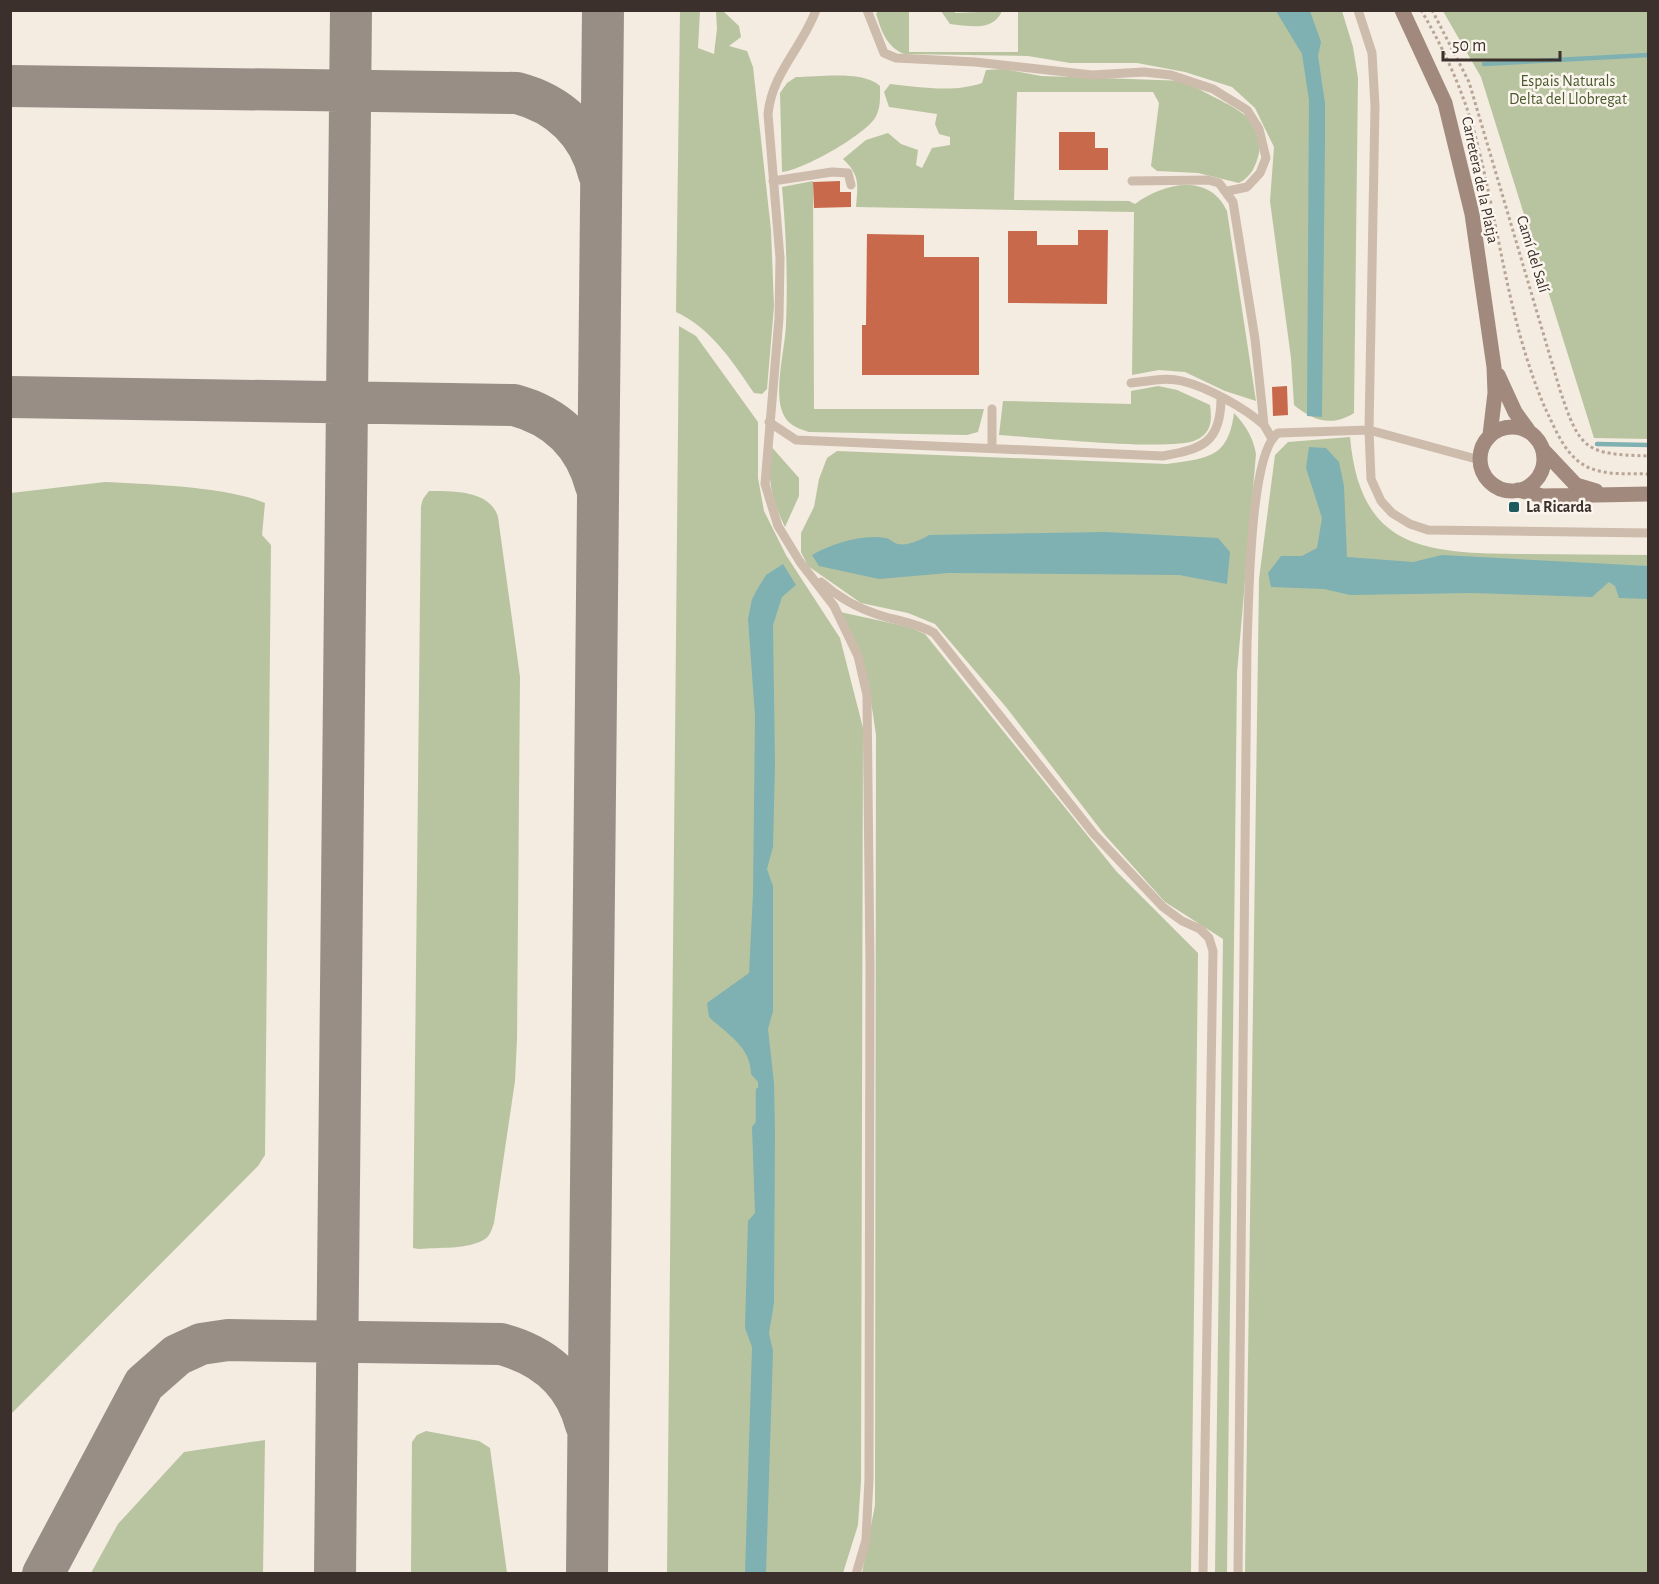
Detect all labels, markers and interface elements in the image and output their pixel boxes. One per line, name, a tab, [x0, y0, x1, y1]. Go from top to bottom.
scale bar	[1443, 24, 1560, 62]
text: 50 m	[1452, 37, 1486, 55]
park label: Espais Naturals Delta del Llobregat	[1509, 73, 1627, 107]
street label: Carretera de la Platja	[1458, 115, 1501, 245]
street label: Camí del Salí	[1514, 214, 1552, 295]
place label: La Ricarda	[1526, 499, 1592, 515]
marker: La Ricarda	[1507, 500, 1521, 514]

